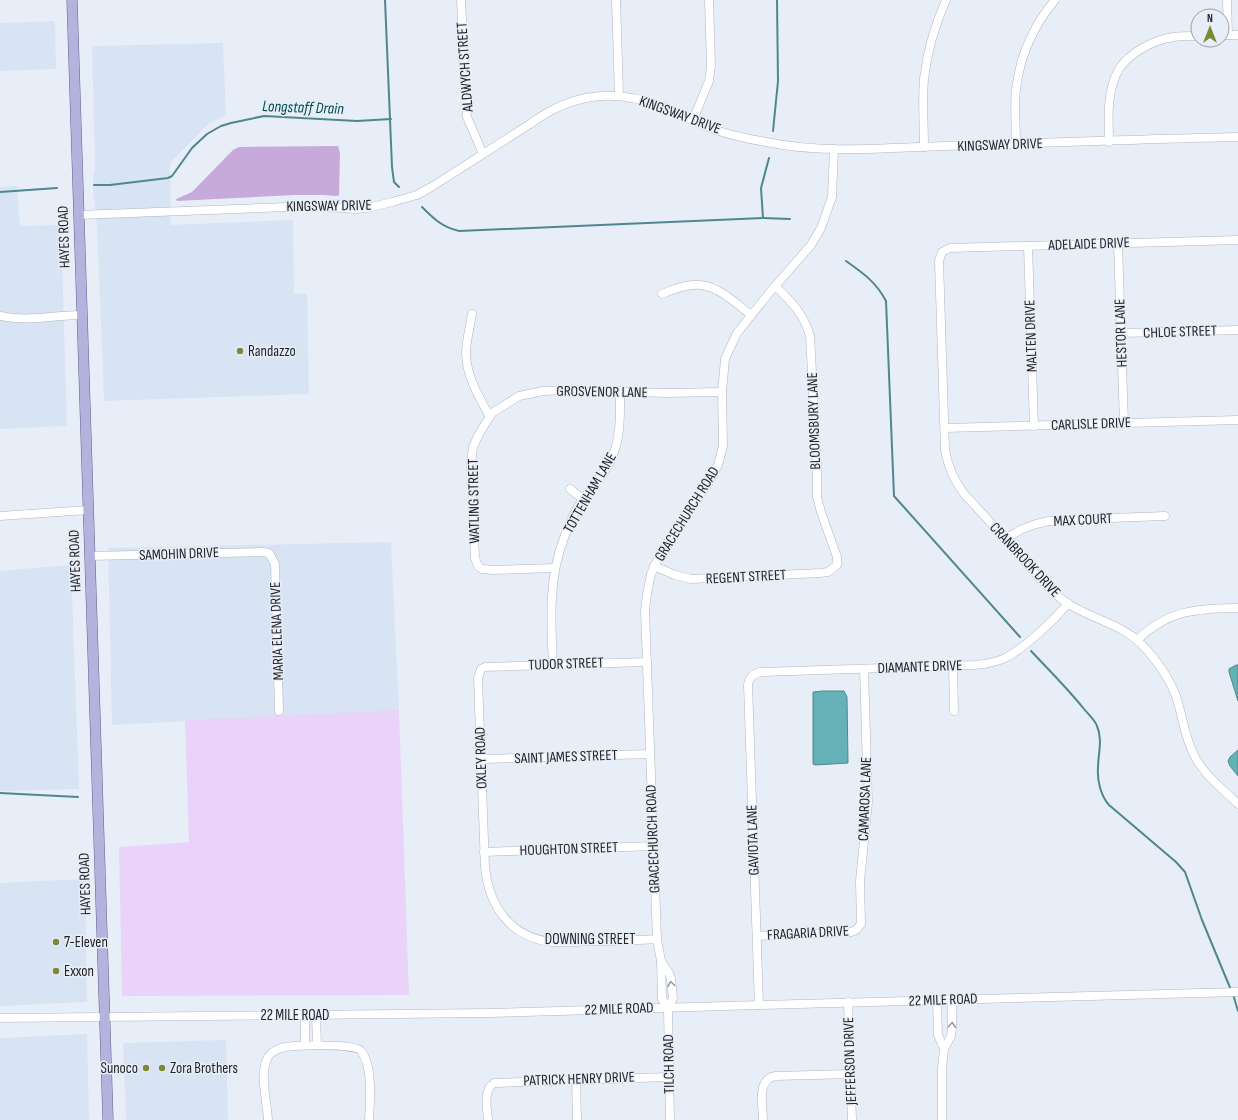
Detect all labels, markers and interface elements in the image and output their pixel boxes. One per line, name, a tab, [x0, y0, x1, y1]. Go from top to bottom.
north arrow	[1190, 8, 1230, 48]
text: N	[1207, 12, 1213, 25]
street label: ALDWYCH STREET	[452, 21, 478, 114]
street label: KINGSWAY DRIVE	[637, 91, 723, 139]
water label: Longstaff Drain	[262, 97, 344, 119]
street label: KINGSWAY DRIVE	[957, 134, 1043, 156]
street label: KINGSWAY DRIVE	[286, 196, 372, 216]
street label: HAYES ROAD	[53, 205, 75, 269]
street label: ADELAIDE DRIVE	[1047, 233, 1130, 255]
street label: HESTOR LANE	[1110, 298, 1132, 368]
street label: MALTEN DRIVE	[1020, 299, 1042, 373]
street label: CHLOE STREET	[1143, 321, 1217, 343]
place label: Randazzo	[248, 342, 296, 361]
marker: Randazzo	[235, 346, 245, 356]
street label: BLOOMSBURY LANE	[803, 372, 825, 470]
street label: GROSVENOR LANE	[556, 382, 648, 402]
street label: CARLISLE DRIVE	[1051, 413, 1131, 435]
street label: TOTTENHAM LANE	[559, 449, 621, 537]
street label: WATLING STREET	[464, 458, 484, 544]
street label: GRACECHURCH ROAD	[650, 463, 724, 565]
street label: MAX COURT	[1053, 509, 1113, 531]
street label: CRANBROOK DRIVE	[985, 518, 1065, 602]
street label: HAYES ROAD	[64, 529, 86, 593]
street label: SAMOHIN DRIVE	[139, 543, 219, 565]
street label: REGENT STREET	[705, 565, 787, 589]
street label: MARIA ELENA DRIVE	[266, 581, 288, 681]
street label: TUDOR STREET	[528, 653, 604, 675]
street label: DIAMANTE DRIVE	[877, 656, 963, 678]
street label: OXLEY ROAD	[470, 727, 492, 789]
street label: SAINT JAMES STREET	[514, 746, 618, 768]
street label: CAMAROSA LANE	[854, 757, 876, 841]
street label: GRACECHURCH ROAD	[642, 785, 664, 893]
street label: GAVIOTA LANE	[742, 804, 764, 876]
street label: HOUGHTON STREET	[519, 838, 619, 860]
street label: HAYES ROAD	[74, 852, 96, 916]
street label: FRAGARIA DRIVE	[767, 921, 849, 945]
street label: DOWNING STREET	[545, 930, 635, 949]
place label: 7-Eleven	[64, 933, 108, 952]
marker: 7-Eleven	[51, 937, 61, 947]
place label: Exxon	[64, 962, 94, 981]
marker: Exxon	[51, 966, 61, 976]
one-way arrow	[667, 980, 676, 987]
street label: 22 MILE ROAD	[908, 989, 978, 1011]
street label: 22 MILE ROAD	[584, 998, 654, 1020]
street label: 22 MILE ROAD	[261, 1006, 329, 1025]
street label: JEFFERSON DRIVE	[839, 1017, 861, 1106]
one-way arrow	[948, 1022, 957, 1028]
street label: TILCH ROAD	[659, 1034, 679, 1094]
place label: Sunoco	[100, 1059, 138, 1078]
place label: Zora Brothers	[170, 1059, 238, 1078]
marker: Sunoco	[141, 1063, 151, 1073]
marker: Zora Brothers	[157, 1063, 167, 1073]
street label: PATRICK HENRY DRIVE	[523, 1068, 635, 1090]

